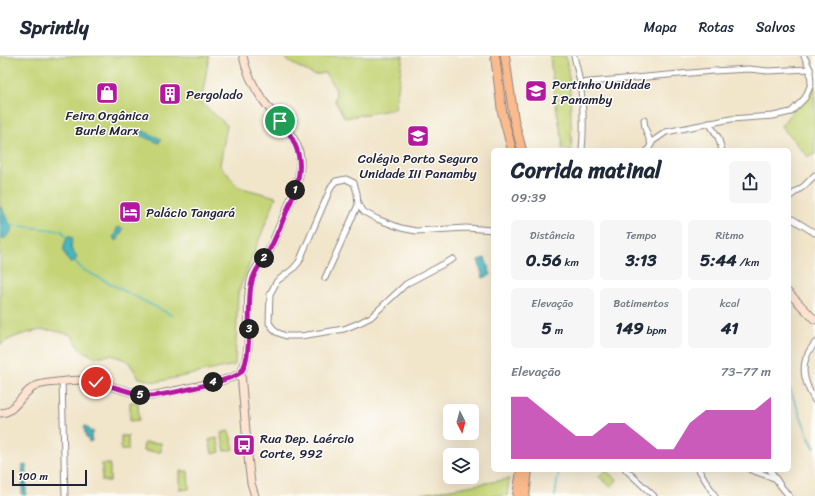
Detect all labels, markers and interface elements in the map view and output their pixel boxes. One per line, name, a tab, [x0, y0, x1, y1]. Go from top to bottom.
text: Sprintly	[20, 11, 89, 44]
text: Mapa	[644, 15, 677, 40]
text: Rotas	[699, 15, 734, 40]
text: Salvos	[756, 15, 795, 40]
place label: Portinho Unidade I Panamby	[551, 73, 650, 111]
school or university icon: Portinho Unidade I Panamby	[523, 78, 549, 104]
shop icon: Feira Orgânica Burle Marx	[94, 80, 120, 106]
building icon: Pergolado	[157, 81, 183, 107]
place label: Pergolado	[186, 83, 243, 106]
place label: Feira Orgânica Burle Marx	[65, 104, 149, 142]
pin	[263, 104, 297, 138]
icon: arrive	[269, 110, 291, 132]
school or university icon: Colégio Porto Seguro Unidade III Panamby	[405, 123, 431, 149]
place label: Colégio Porto Seguro Unidade III Panamby	[358, 147, 479, 185]
text: Corrida matinal	[511, 151, 661, 190]
button: share	[729, 161, 771, 203]
pin: 1	[285, 180, 305, 200]
text: 1	[293, 180, 297, 199]
text: 09:39	[511, 186, 546, 209]
hotel icon: Palácio Tangará	[117, 199, 143, 225]
place label: Palácio Tangará	[146, 201, 236, 224]
text: Distância	[530, 226, 575, 245]
text: Tempo	[626, 226, 656, 245]
text: Ritmo	[715, 226, 744, 245]
text: 0.56	[526, 245, 562, 275]
text: 3:13	[625, 245, 657, 275]
text: 5:44	[700, 245, 737, 275]
pin: 2	[254, 248, 274, 268]
text: 2	[261, 248, 267, 267]
text: km	[562, 253, 579, 272]
text: /km	[737, 253, 759, 272]
text: Elevação	[531, 294, 573, 313]
text: Batimentos	[613, 294, 669, 313]
text: kcal	[720, 294, 740, 313]
text: 5	[541, 313, 552, 343]
text: 149	[615, 313, 644, 343]
text: 41	[721, 313, 739, 343]
pin: 3	[239, 319, 259, 339]
text: 3	[246, 319, 252, 338]
text: m	[552, 321, 563, 340]
text: bpm	[644, 321, 667, 340]
text: Elevação	[511, 360, 561, 383]
text: 73–77 m	[721, 360, 771, 383]
pin	[79, 365, 113, 399]
icon: check	[85, 371, 107, 393]
pin: 4	[203, 372, 223, 392]
text: 4	[210, 372, 216, 391]
pin: 5	[130, 385, 150, 405]
text: 5	[137, 385, 143, 404]
north arrow	[443, 404, 479, 440]
map controls	[443, 404, 479, 484]
place label: Rua Dep. Laércio Corte, 992	[260, 427, 355, 465]
bus stop icon: Rua Dep. Laércio Corte, 992	[231, 432, 257, 458]
button: layers	[443, 448, 479, 484]
text: 100 m	[18, 467, 48, 486]
scale bar	[12, 468, 87, 487]

